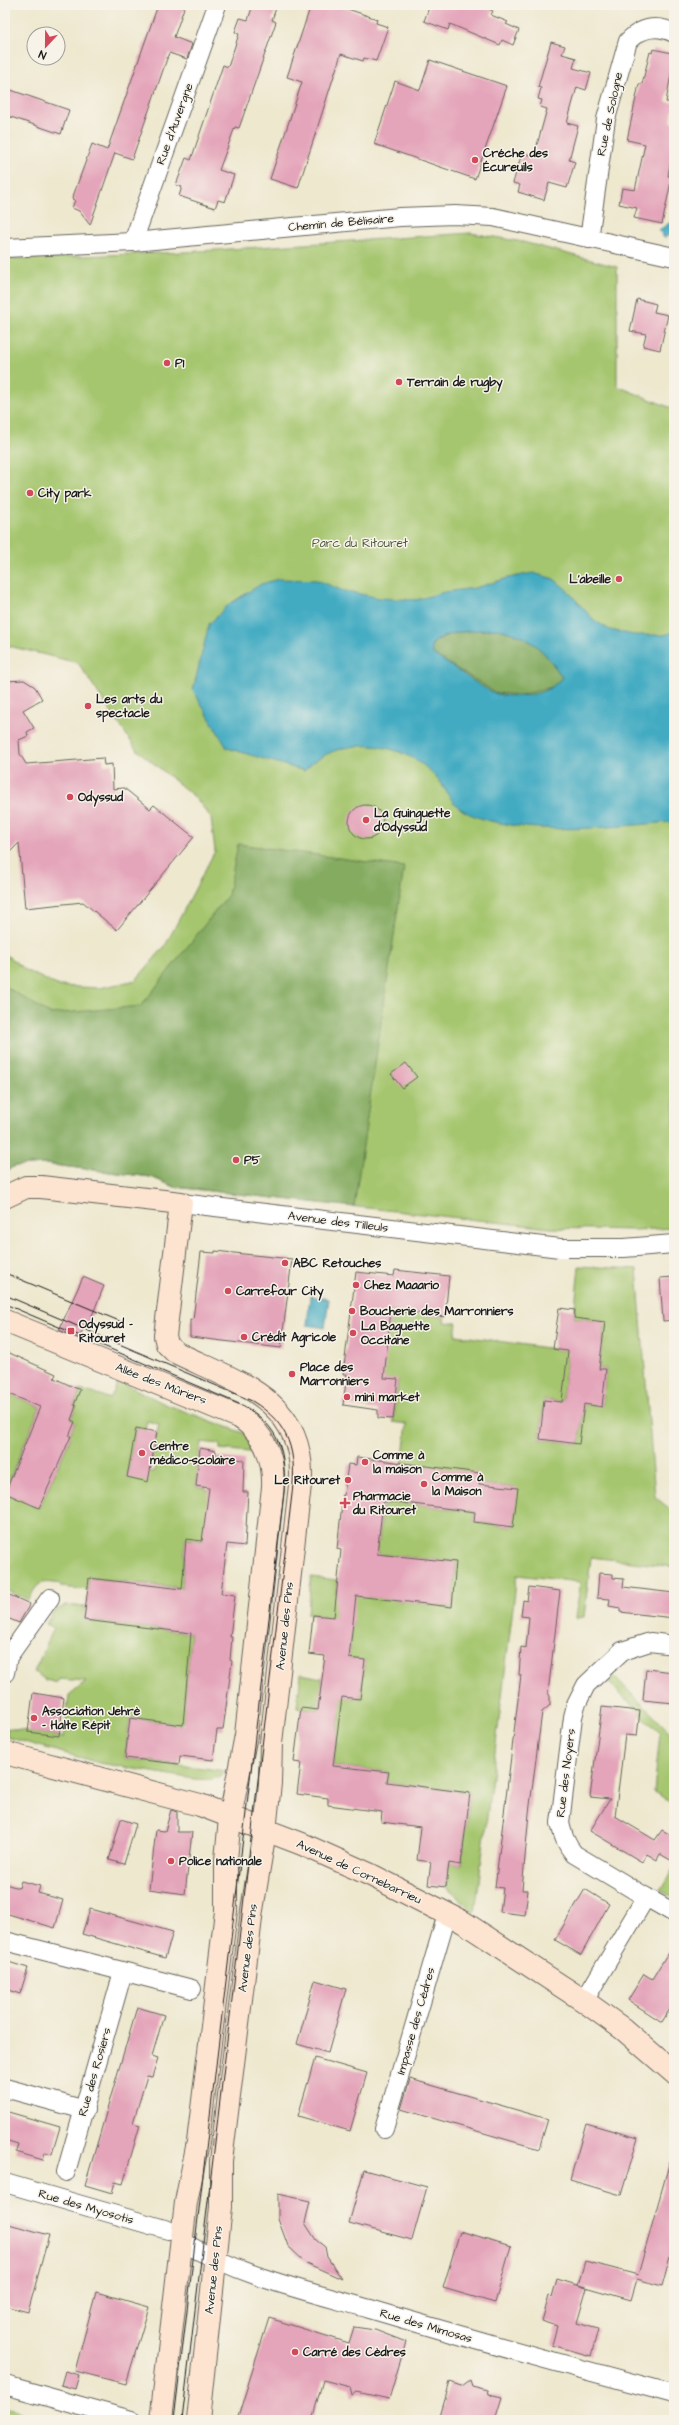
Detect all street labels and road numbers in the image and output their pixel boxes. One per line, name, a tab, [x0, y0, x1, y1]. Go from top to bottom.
street label: Rue de Sologne	[593, 70, 628, 158]
street label: Rue d'Auvergne	[152, 80, 199, 168]
street label: Chemin de Bélisaire	[287, 210, 395, 236]
street label: Avenue des Tilleuls	[287, 1207, 389, 1237]
street label: Allée des Mûriers	[113, 1359, 209, 1409]
street label: Avenue des Pins	[272, 1581, 298, 1671]
street label: Rue des Noyers	[552, 1728, 581, 1819]
street label: Avenue de Cornebarrieu	[294, 1836, 424, 1908]
street label: Avenue des Pins	[234, 1903, 262, 1993]
street label: Impasse des Cèdres	[393, 1965, 439, 2077]
street label: Rue des Rosiers	[74, 2026, 116, 2118]
street label: Rue des Myosotis	[36, 2185, 136, 2230]
street label: Avenue des Pins	[201, 2225, 227, 2315]
street label: Rue des Mimosas	[378, 2305, 474, 2347]

